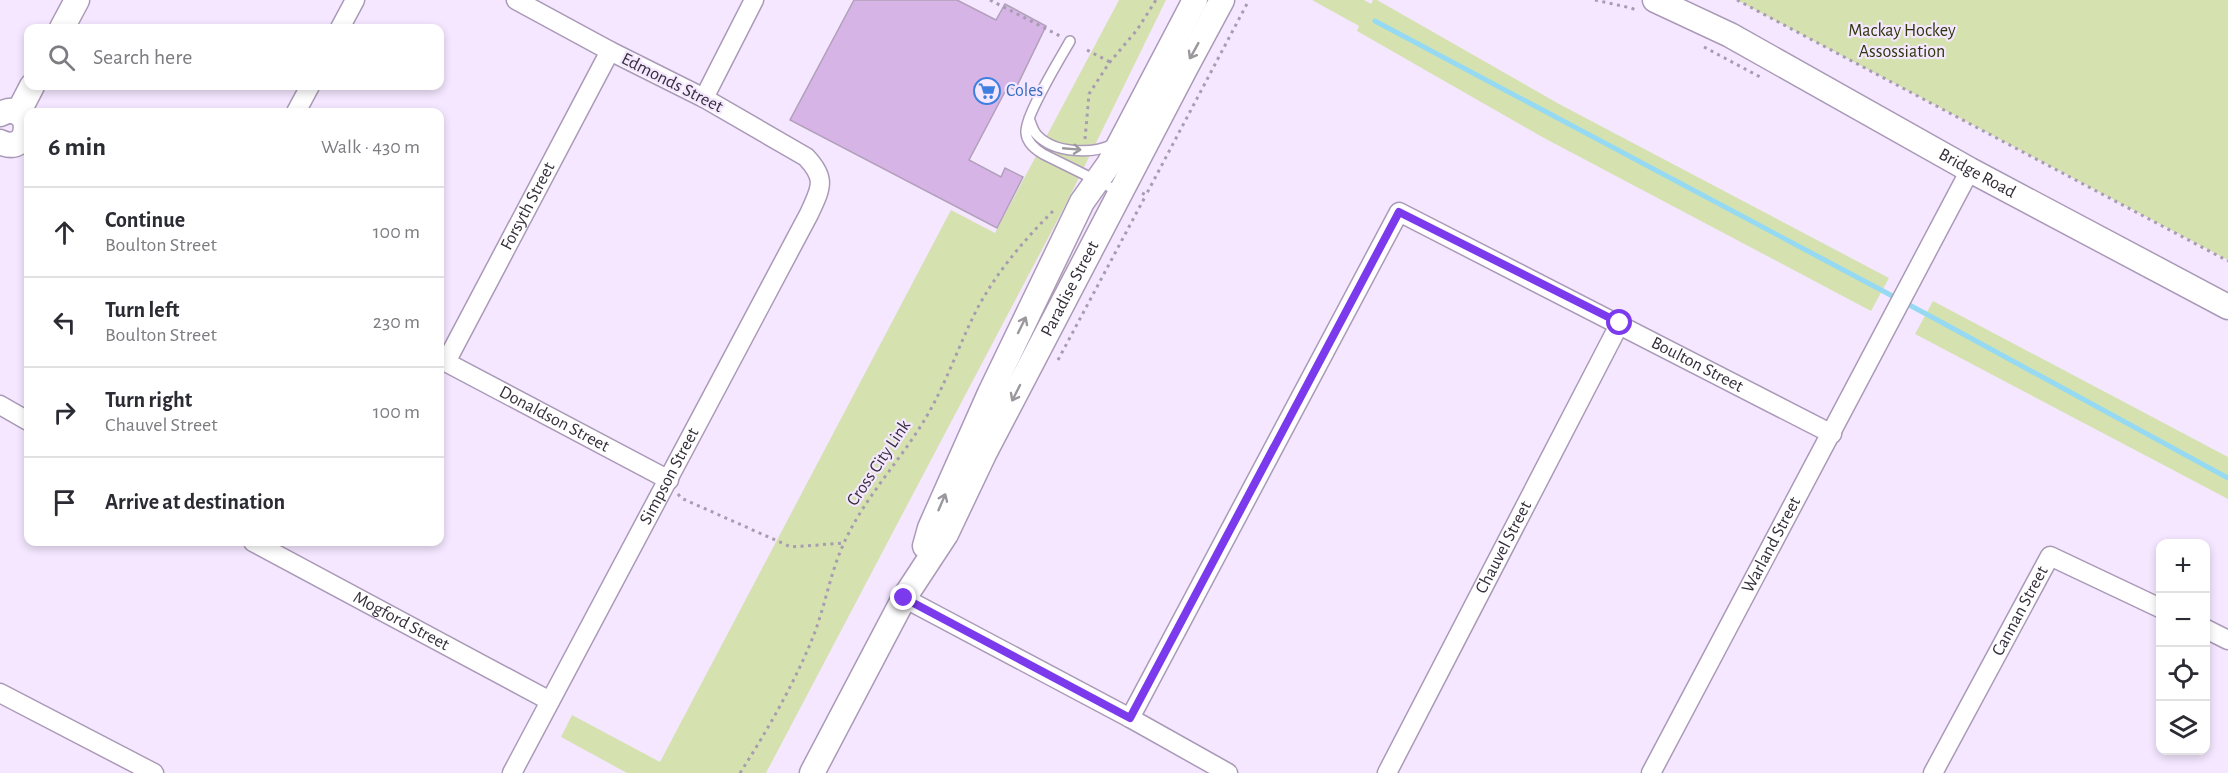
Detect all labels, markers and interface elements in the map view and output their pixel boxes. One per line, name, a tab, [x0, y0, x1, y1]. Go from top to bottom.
park label: Mackay Hockey Assossiation	[1848, 22, 1956, 61]
search box	[24, 24, 444, 90]
icon: search	[45, 41, 78, 74]
one-way arrow	[1188, 42, 1200, 59]
text: Search here	[93, 46, 192, 68]
street label: Edmonds Street	[618, 50, 726, 116]
supermarket icon: Coles	[972, 76, 1002, 106]
place label: Coles	[1006, 82, 1043, 100]
text: 6 min	[48, 134, 106, 160]
text: Walk · 430 m	[321, 137, 420, 157]
one-way arrow	[1061, 144, 1081, 155]
street label: Bridge Road	[1935, 145, 2019, 202]
street label: Forsyth Street	[498, 159, 559, 253]
text: Continue	[105, 209, 185, 231]
icon: ahead	[48, 216, 81, 249]
text: 100 m	[373, 222, 420, 242]
text: Boulton Street	[105, 235, 217, 255]
street label: Paradise Street	[1038, 238, 1103, 340]
text: Turn left	[105, 299, 179, 321]
icon: left	[48, 306, 81, 339]
route start	[1606, 309, 1632, 335]
text: 230 m	[373, 312, 420, 332]
one-way arrow	[1017, 316, 1029, 334]
text: Boulton Street	[105, 325, 217, 345]
street label: Boulton Street	[1648, 334, 1746, 396]
street label: Donaldson Street	[496, 383, 612, 456]
one-way arrow	[1010, 383, 1021, 401]
text: Turn right	[105, 389, 192, 411]
icon: right	[48, 396, 81, 429]
text: 100 m	[373, 402, 420, 422]
text: Chauvel Street	[105, 415, 218, 435]
street label: Cross City Link	[844, 416, 915, 509]
street label: Simpson Street	[637, 425, 703, 528]
icon: arrive	[48, 486, 81, 519]
text: Arrive at destination	[105, 491, 285, 513]
one-way arrow	[937, 493, 948, 511]
street label: Warland Street	[1739, 494, 1804, 596]
street label: Chauvel Street	[1472, 498, 1535, 597]
map controls	[2156, 539, 2210, 755]
button: +	[2156, 539, 2210, 593]
street label: Cannan Street	[1989, 563, 2052, 659]
route end	[890, 584, 916, 610]
street label: Mogford Street	[350, 588, 452, 654]
button: −	[2156, 593, 2210, 647]
button: locate	[2156, 647, 2210, 701]
button: layers	[2156, 701, 2210, 755]

